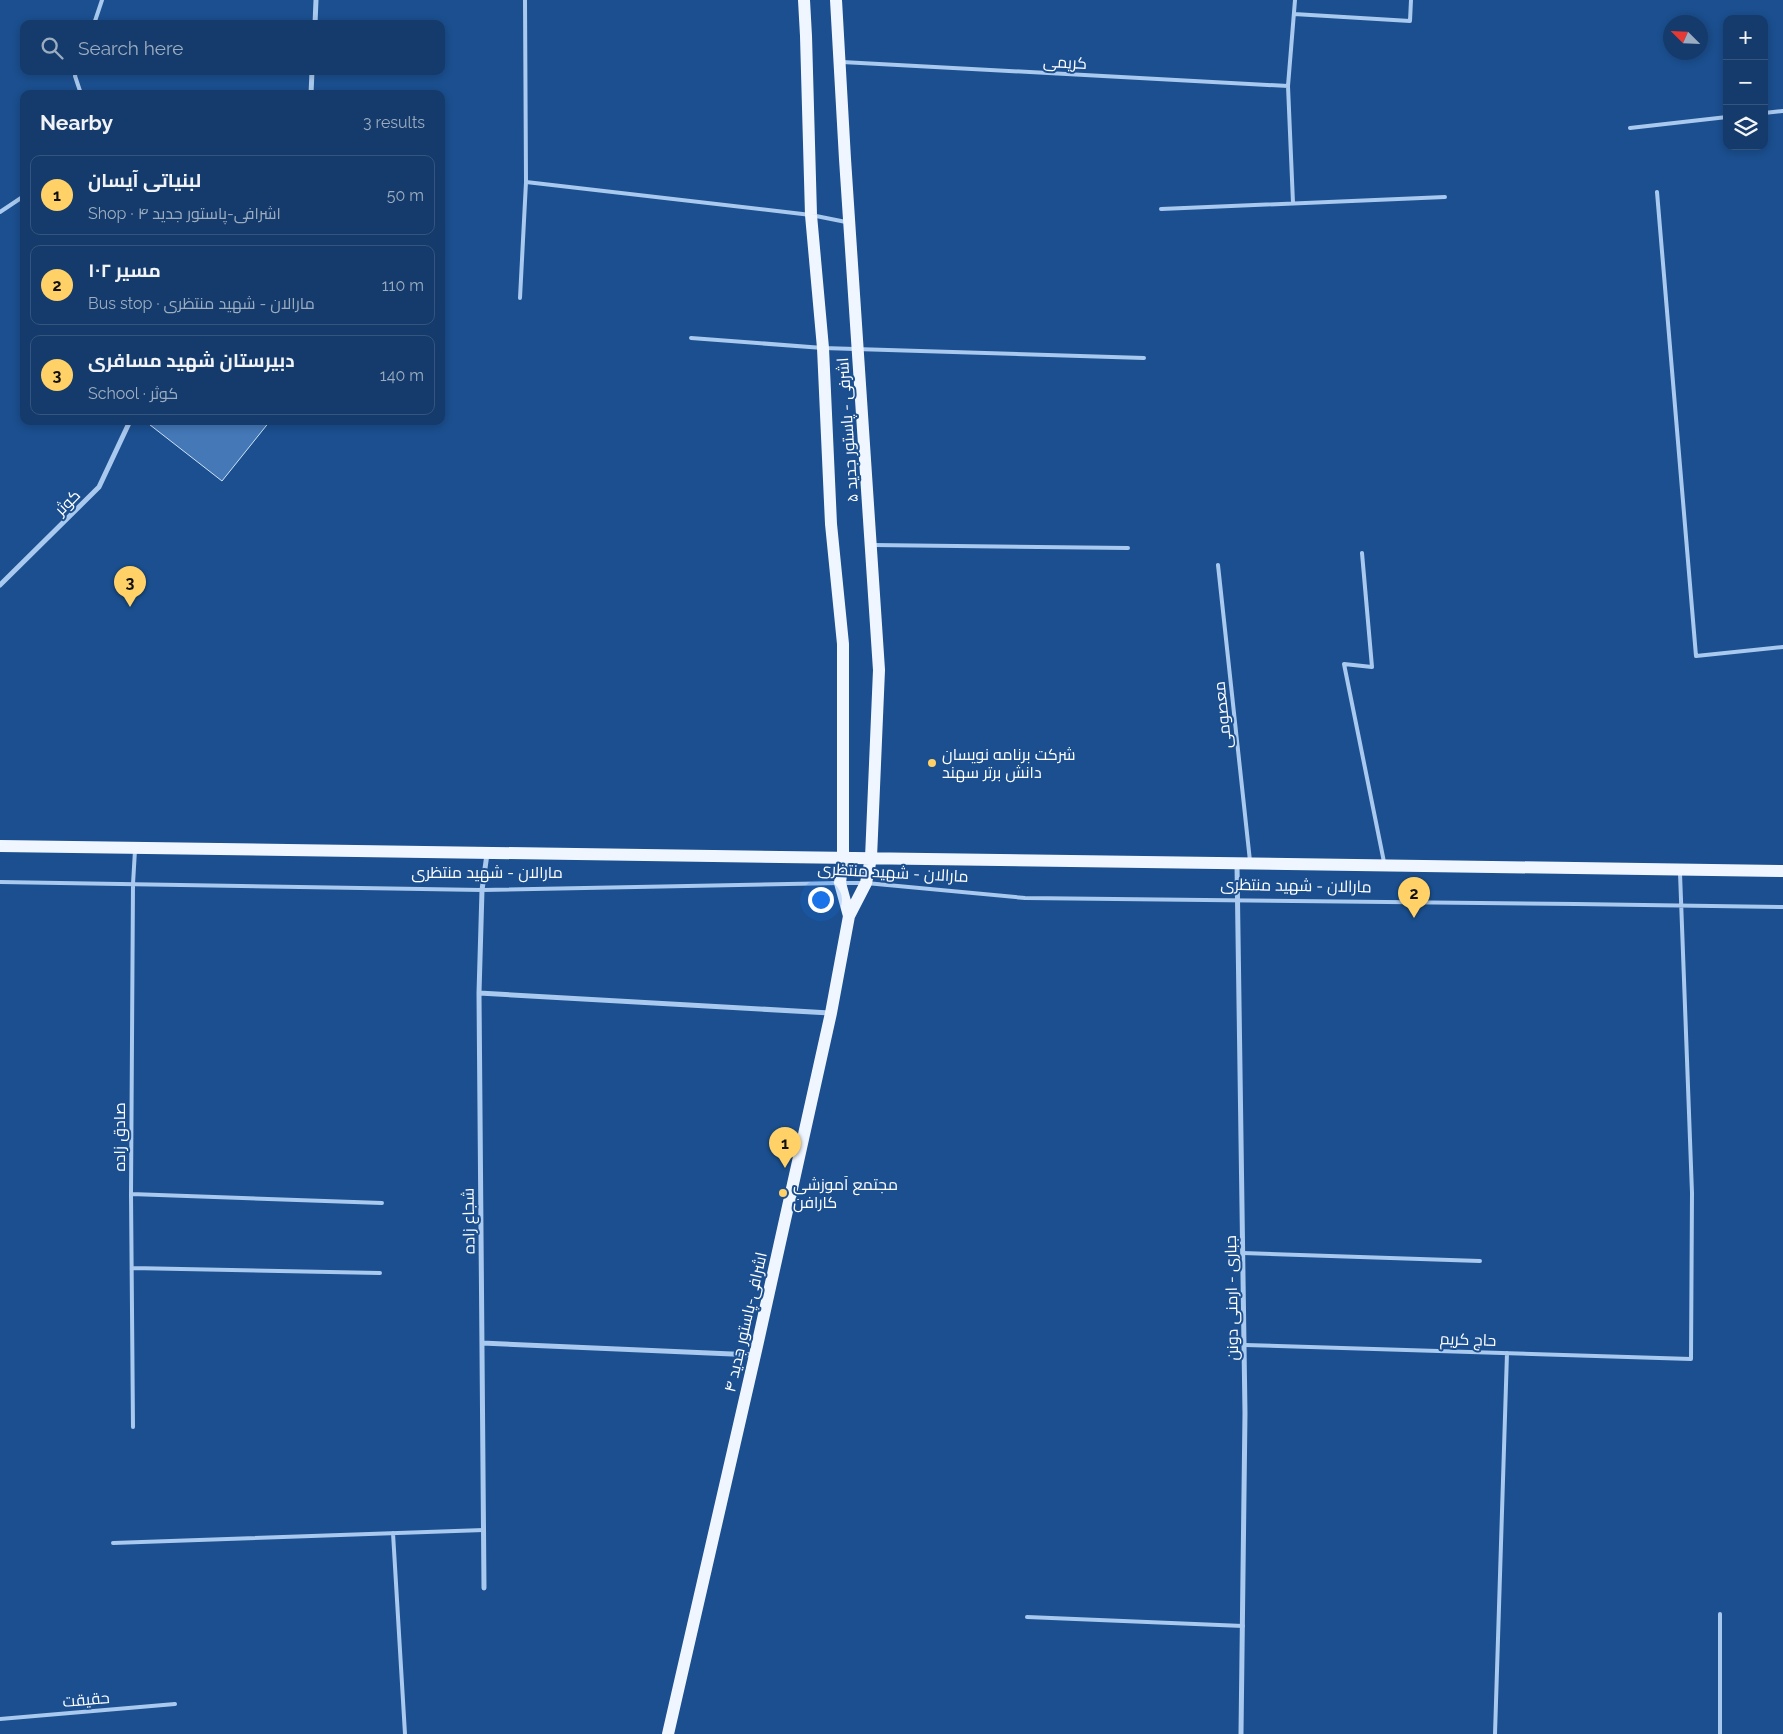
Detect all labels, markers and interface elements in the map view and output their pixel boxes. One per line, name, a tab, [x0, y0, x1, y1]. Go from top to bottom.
north arrow	[1663, 15, 1708, 60]
map controls	[1723, 15, 1768, 150]
button: +	[1723, 15, 1768, 60]
search box	[20, 20, 445, 75]
icon: search	[38, 34, 66, 62]
text: Search here	[78, 37, 184, 59]
street label: کریمی	[1042, 52, 1087, 74]
button: −	[1723, 60, 1768, 105]
button: layers	[1723, 105, 1768, 150]
text: Nearby	[40, 110, 113, 135]
text: 3 results	[363, 113, 425, 132]
text: لبنیاتی آیسان	[88, 169, 201, 191]
text: 1	[53, 186, 61, 205]
text: 50 m	[387, 186, 424, 205]
text: Shop · اشرافی-پاستور جدید ۴	[88, 204, 281, 223]
text: مسیر ۱۰۲	[88, 259, 161, 281]
text: 2	[52, 276, 62, 295]
text: 110 m	[382, 276, 424, 295]
text: Bus stop · مارالان - شهید منتظری	[88, 294, 315, 313]
text: دبیرستان شهید مسافری	[88, 349, 295, 371]
street label: اشرفی - پاستور جدید ۵	[833, 357, 864, 503]
text: 3	[53, 366, 61, 385]
text: 140 m	[380, 366, 424, 385]
text: School · کوثر	[88, 384, 178, 403]
street label: کوثر	[50, 486, 84, 520]
pin: 3	[114, 566, 146, 607]
street label: معصومی	[1210, 680, 1236, 750]
place label: شرکت برنامه نویسان دانش برتر سهند	[942, 745, 1076, 783]
marker: شرکت برنامه نویسان دانش برتر سهند	[926, 757, 938, 769]
street label: مارالان - شهید منتظری	[817, 859, 969, 887]
street label: مارالان - شهید منتظری	[411, 863, 563, 883]
street label: مارالان - شهید منتظری	[1220, 875, 1372, 897]
pin: 2	[1398, 877, 1430, 918]
your location	[808, 887, 834, 913]
street label: صادق زاده	[110, 1102, 130, 1172]
pin: 1	[769, 1127, 801, 1168]
place label: مجتمع آموزشی کارافن	[793, 1175, 898, 1213]
marker: مجتمع آموزشی کارافن	[777, 1187, 789, 1199]
street label: شجاع زاده	[458, 1188, 481, 1254]
street label: جباری - ارمنی دونن	[1221, 1235, 1243, 1361]
street label: اشرافی-پاستور جدید ۴	[720, 1250, 773, 1394]
street label: حاج کریم	[1439, 1329, 1497, 1352]
street label: حقیقت	[62, 1688, 110, 1711]

